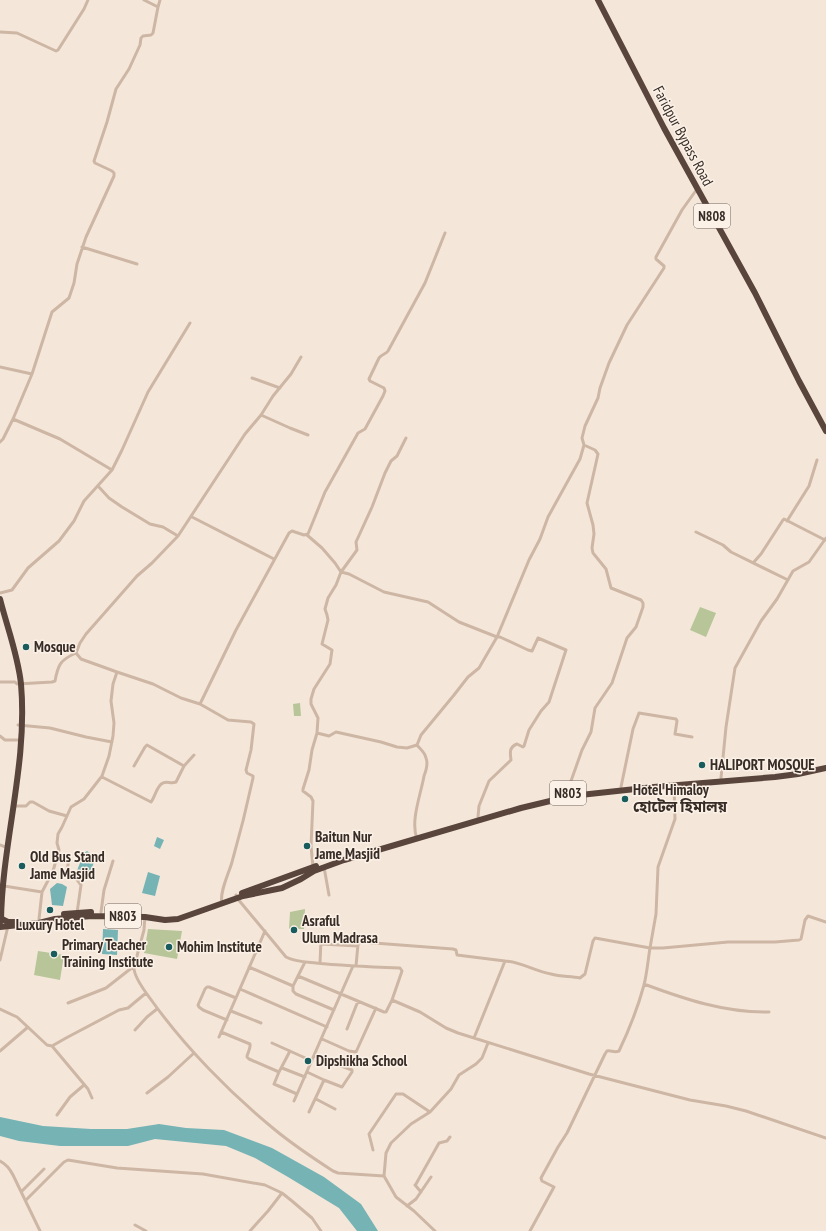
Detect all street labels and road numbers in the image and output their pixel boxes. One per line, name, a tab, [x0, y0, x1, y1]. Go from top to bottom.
street label: Faridpur Bypass Road	[649, 83, 718, 189]
road number: N808	[694, 204, 730, 228]
road number: N803	[550, 781, 586, 805]
road number: N803	[105, 904, 141, 928]

